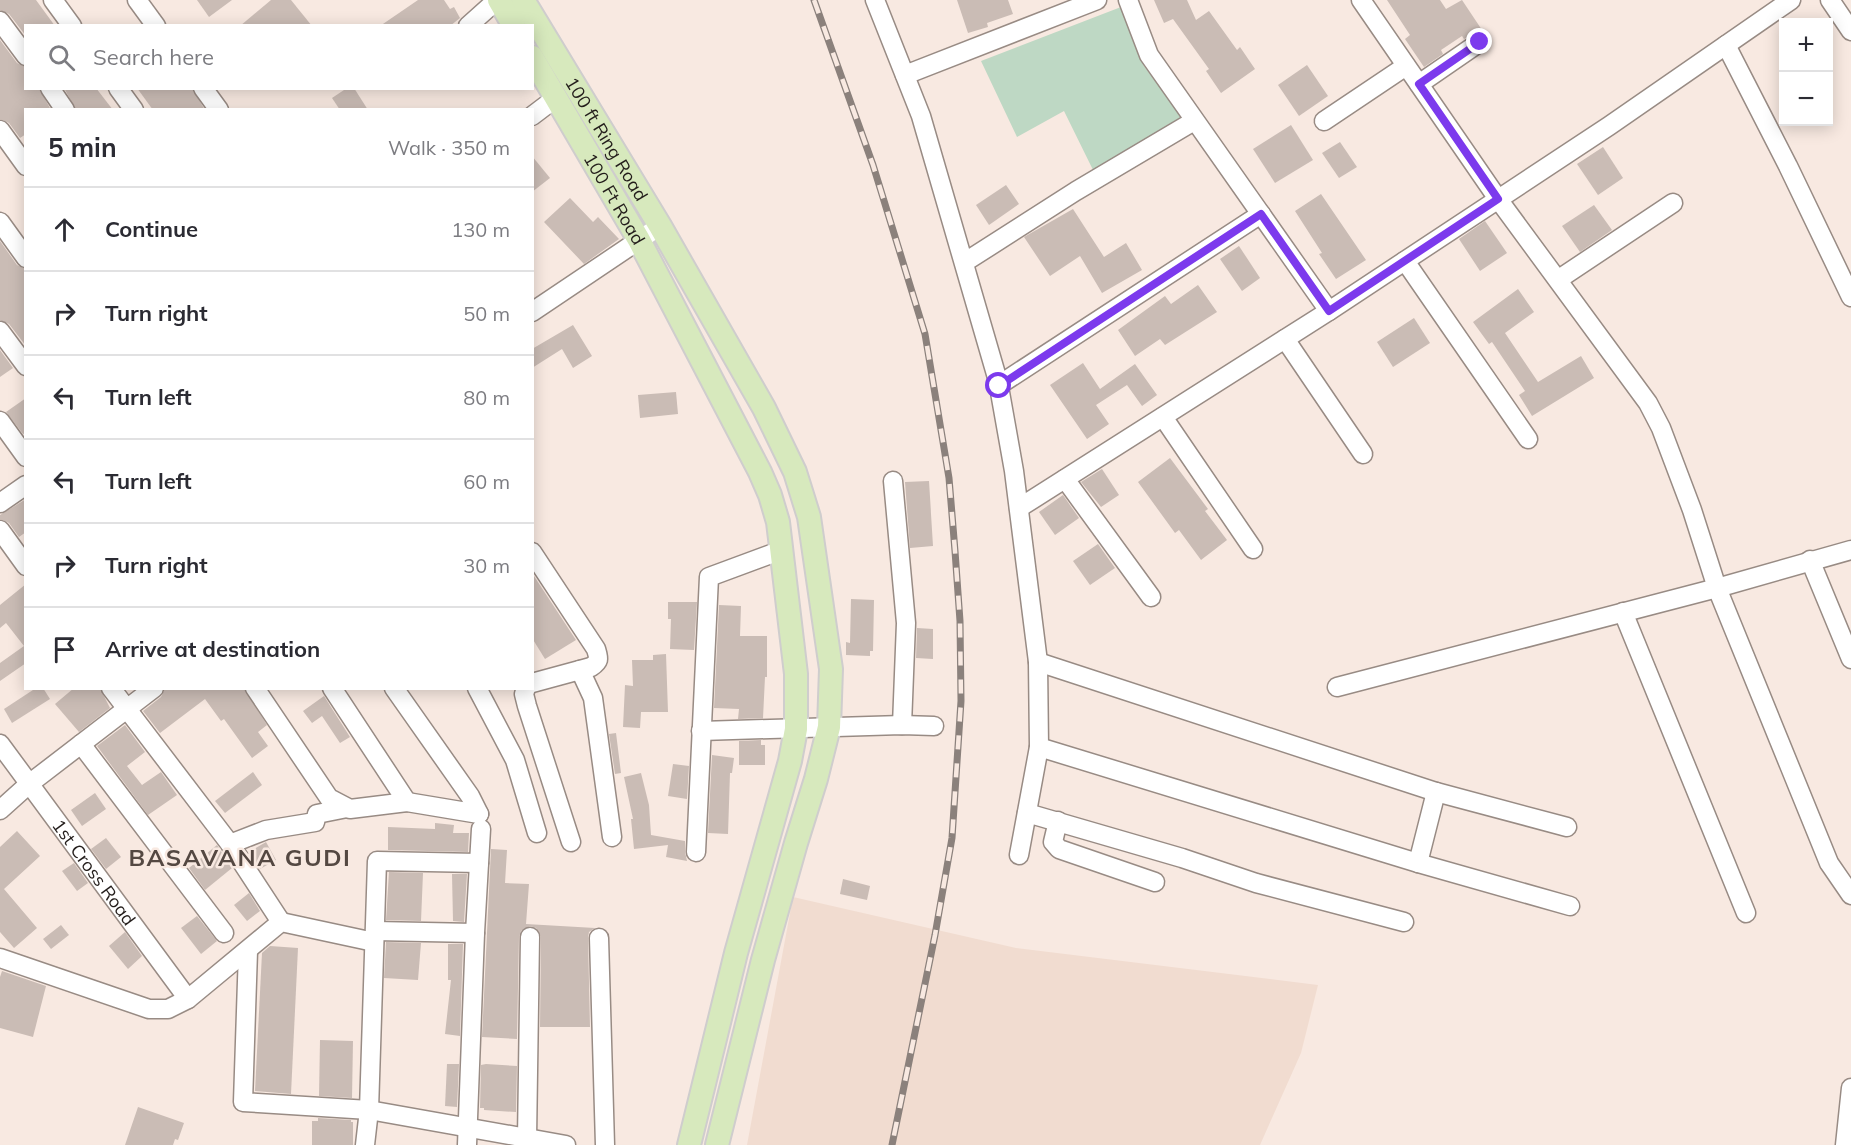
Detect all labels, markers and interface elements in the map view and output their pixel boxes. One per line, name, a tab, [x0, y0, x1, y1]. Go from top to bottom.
map controls	[1779, 18, 1833, 126]
button: +	[1779, 18, 1833, 72]
search box	[24, 24, 534, 90]
route end	[1466, 28, 1492, 54]
icon: search	[45, 41, 78, 74]
text: Search here	[93, 43, 214, 71]
street label: 100 ft Ring Road	[561, 72, 653, 205]
button: −	[1779, 72, 1833, 126]
text: 5 min	[48, 131, 117, 164]
text: Walk · 350 m	[388, 135, 510, 160]
street label: 100 Ft Road	[579, 149, 651, 249]
icon: ahead	[48, 213, 81, 246]
text: Continue	[105, 215, 198, 243]
text: 130 m	[451, 217, 510, 242]
icon: right	[48, 297, 81, 330]
text: Turn right	[105, 299, 208, 327]
text: 50 m	[463, 301, 510, 326]
route start	[985, 372, 1011, 398]
icon: left	[48, 381, 81, 414]
text: Turn left	[105, 383, 192, 411]
text: 80 m	[463, 385, 510, 410]
icon: left	[48, 465, 81, 498]
text: Turn left	[105, 467, 192, 495]
text: 60 m	[463, 469, 510, 494]
icon: right	[48, 549, 81, 582]
text: Turn right	[105, 551, 208, 579]
text: 30 m	[463, 553, 510, 578]
icon: arrive	[48, 633, 81, 666]
text: Arrive at destination	[105, 635, 320, 663]
street label: 1st Cross Road	[48, 814, 141, 930]
district label: BASAVANA GUDI	[129, 842, 351, 872]

